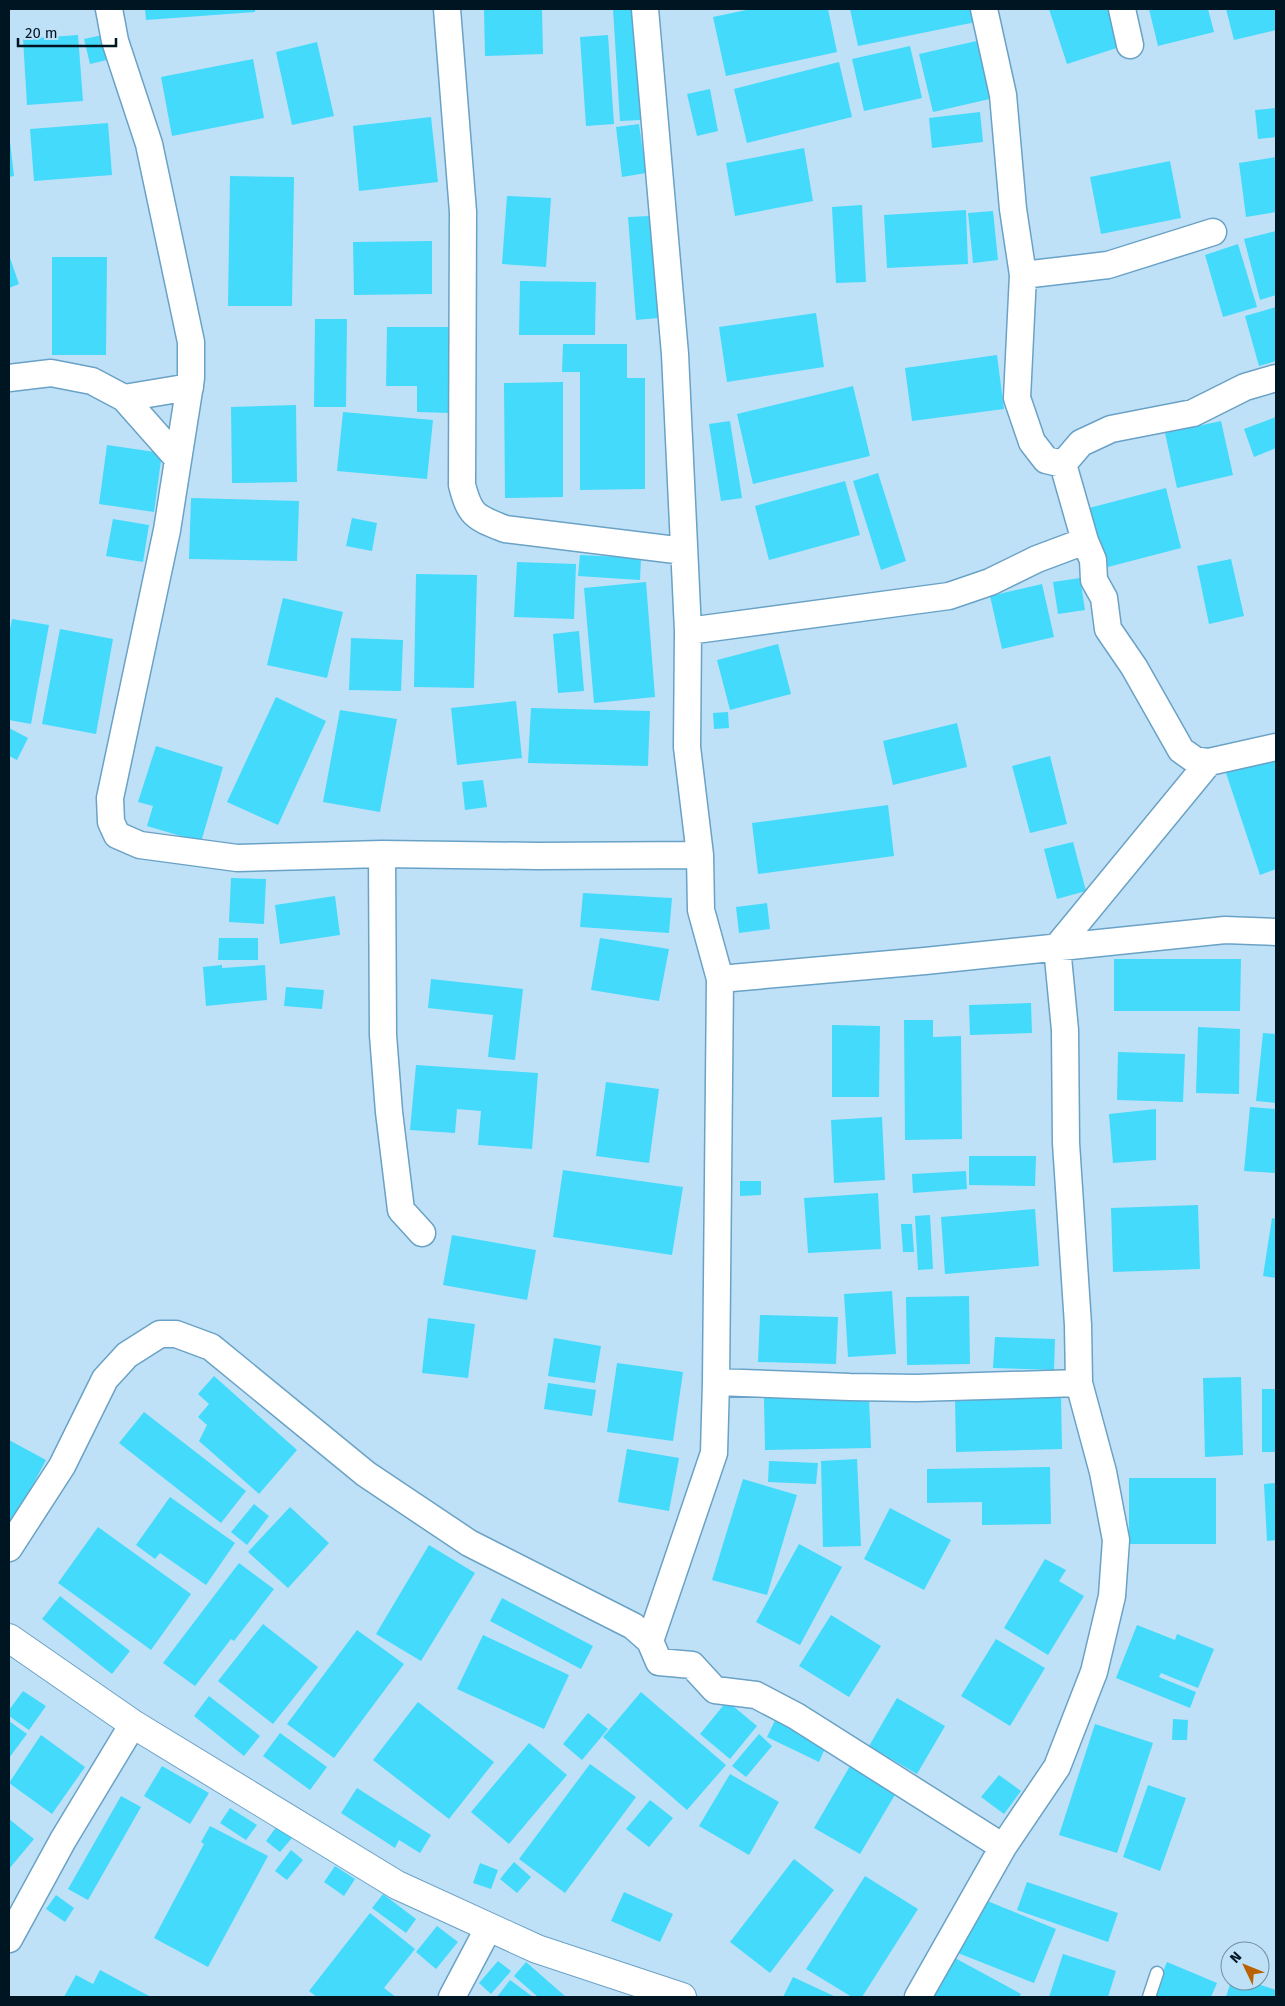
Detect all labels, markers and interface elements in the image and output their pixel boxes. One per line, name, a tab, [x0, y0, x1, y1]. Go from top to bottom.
scale bar	[18, 15, 115, 47]
text: 20 m	[25, 24, 58, 42]
north arrow	[1220, 1941, 1270, 1991]
text: N	[1226, 1948, 1245, 1967]

